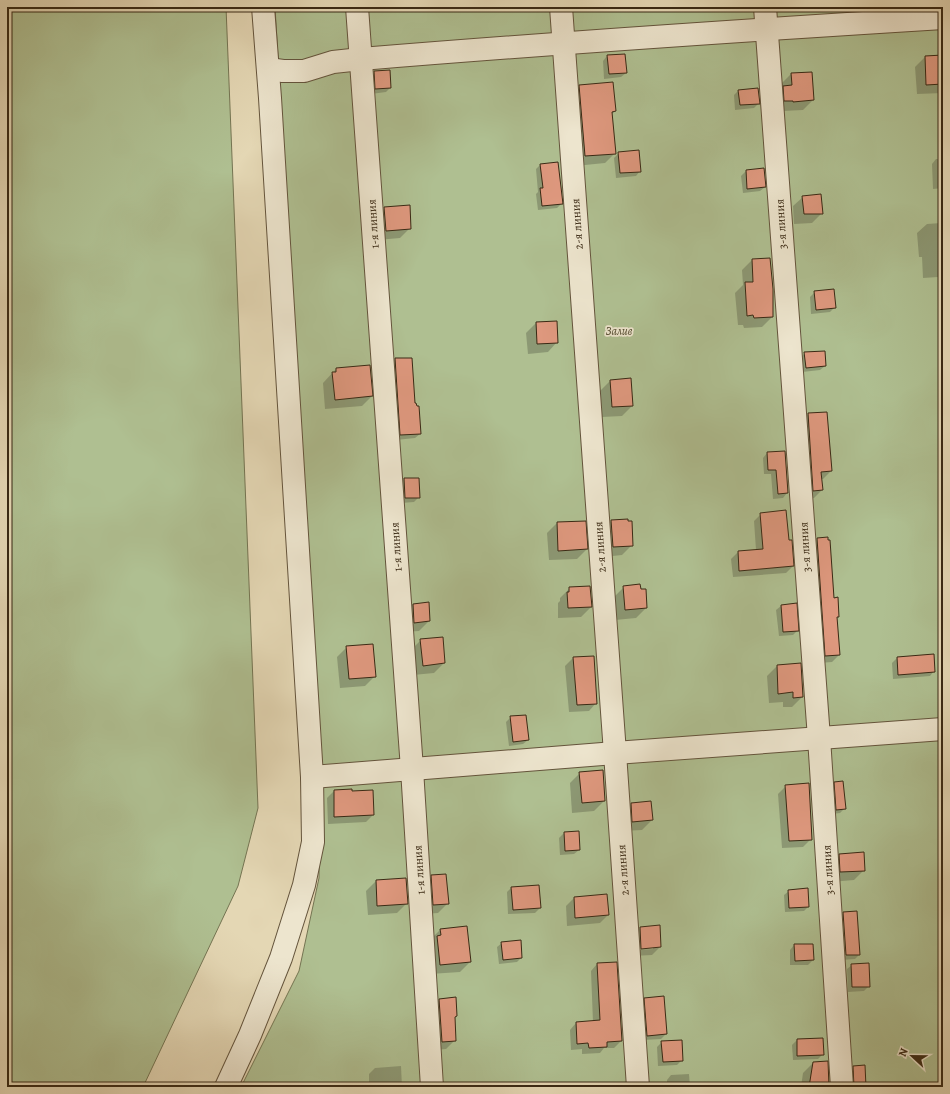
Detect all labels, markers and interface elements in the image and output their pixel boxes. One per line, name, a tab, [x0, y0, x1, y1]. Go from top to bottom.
street label: 2-я линия	[567, 198, 587, 250]
street label: 3-я линия	[771, 198, 791, 250]
street label: 1-я линия	[363, 199, 383, 249]
park label: Залив	[605, 323, 633, 339]
street label: 2-я линия	[590, 521, 610, 573]
street label: 3-я линия	[795, 521, 815, 573]
street label: 1-я линия	[386, 522, 406, 572]
street label: 2-я линия	[613, 844, 633, 896]
street label: 3-я линия	[818, 844, 838, 896]
street label: 1-я линия	[409, 845, 429, 895]
north arrow	[892, 1036, 932, 1076]
text: N	[895, 1046, 912, 1059]

